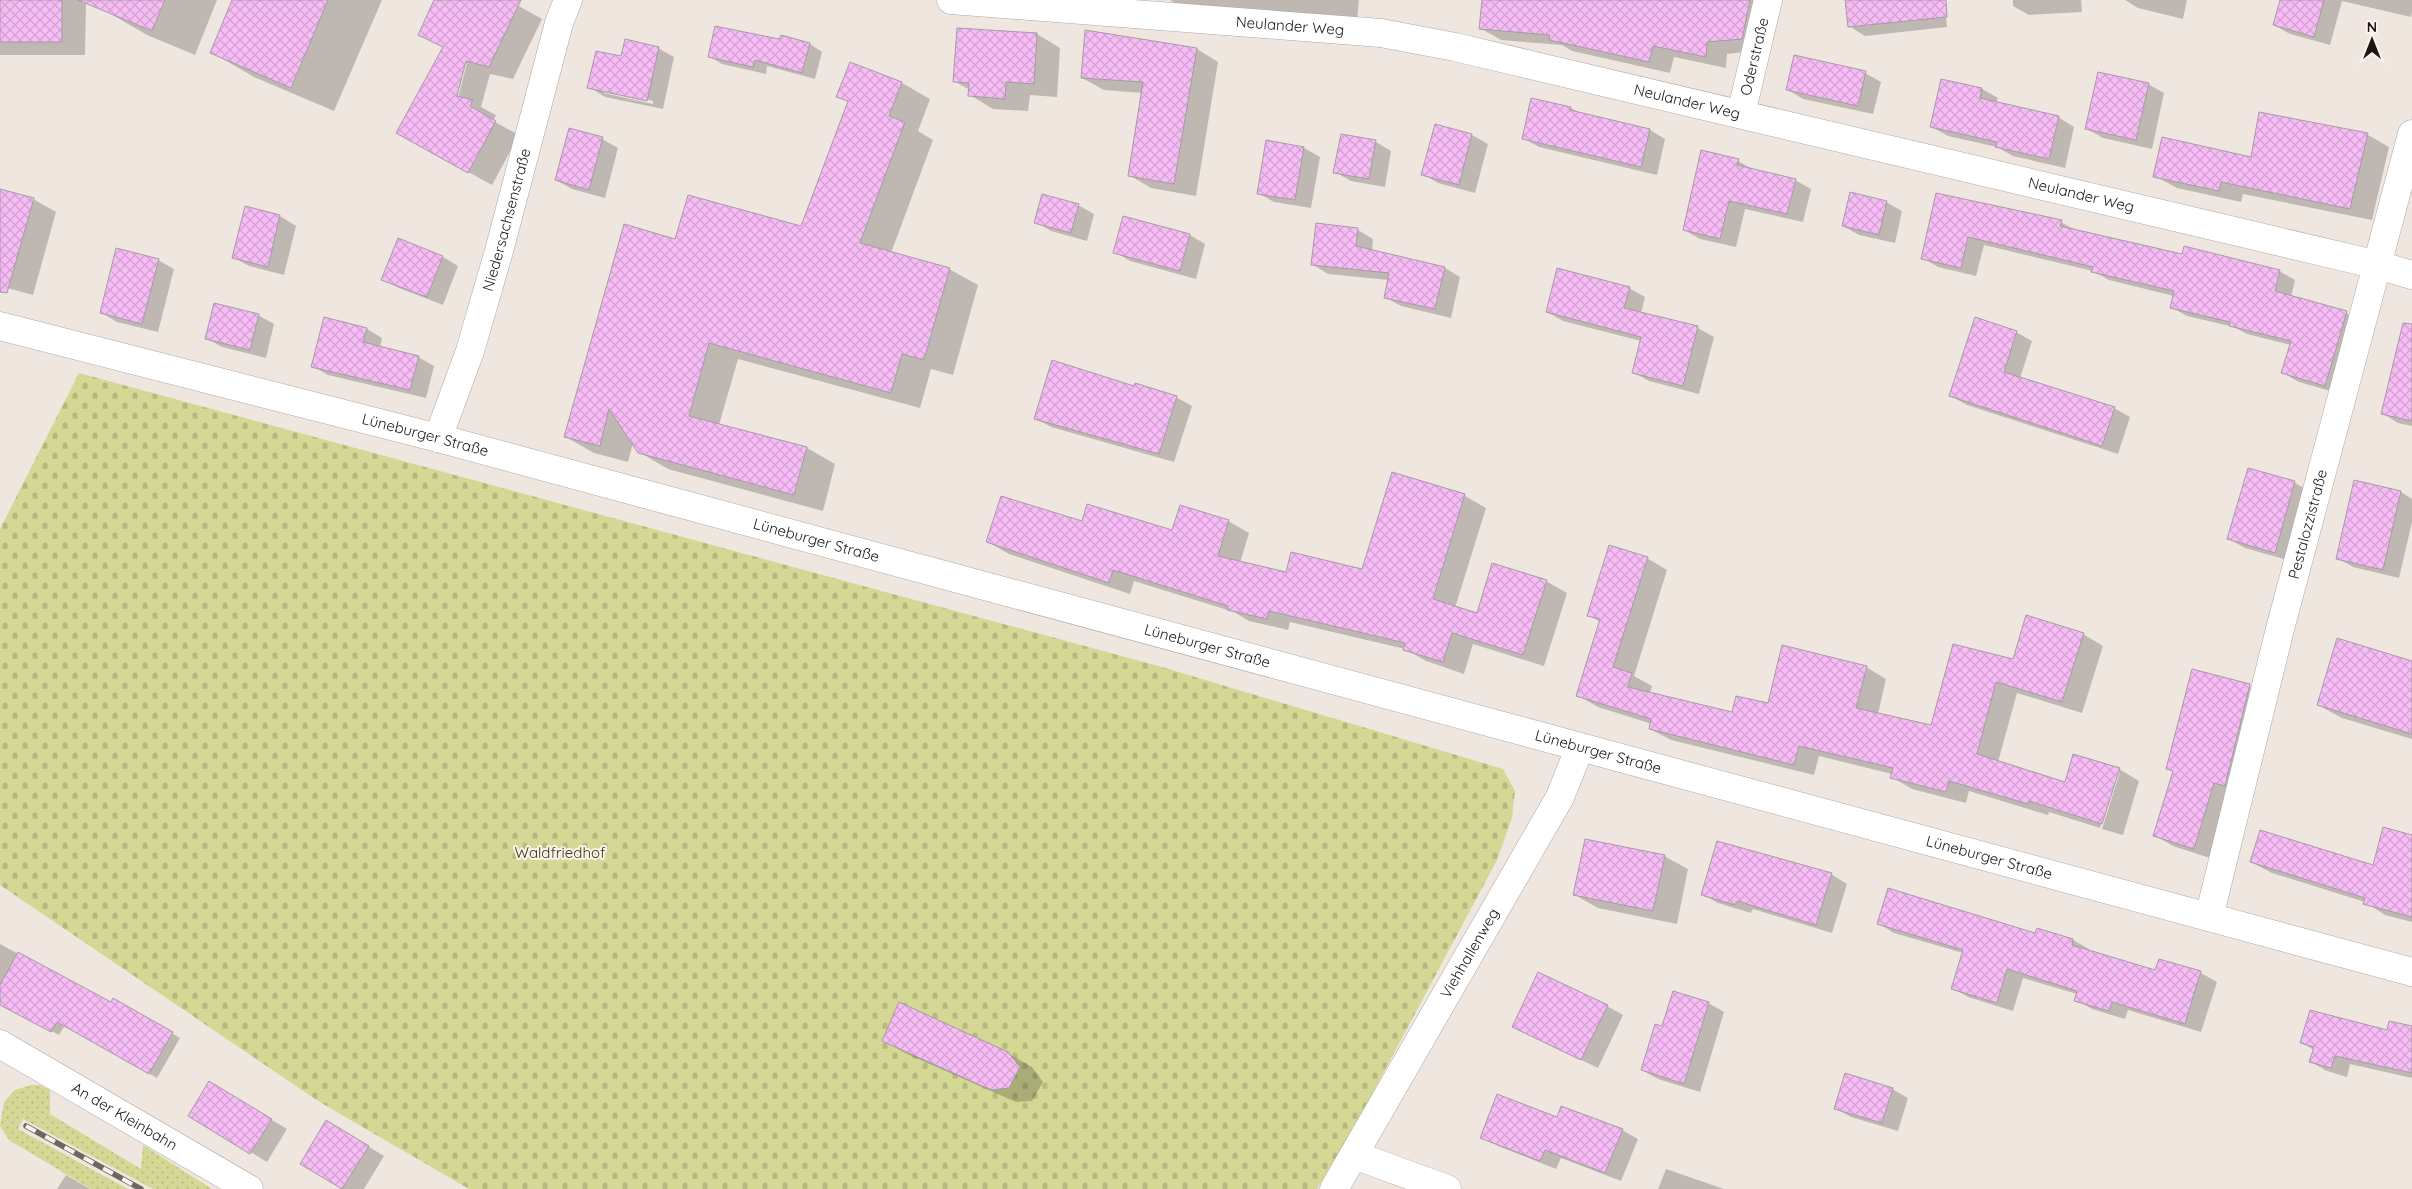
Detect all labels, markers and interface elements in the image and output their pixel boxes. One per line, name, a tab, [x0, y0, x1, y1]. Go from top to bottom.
street label: Neulander Weg	[1235, 12, 1345, 39]
north arrow	[2347, 15, 2397, 65]
street label: Oderstraße	[1736, 16, 1773, 97]
text: N	[2367, 18, 2377, 36]
street label: Neulander Weg	[1632, 80, 1742, 123]
street label: Niedersachsenstraße	[478, 146, 535, 293]
street label: Neulander Weg	[2026, 173, 2136, 216]
street label: Lüneburger Straße	[360, 409, 491, 460]
street label: Pestalozzistraße	[2284, 467, 2331, 581]
street label: Lüneburger Straße	[751, 514, 882, 566]
street label: Lüneburger Straße	[1142, 619, 1273, 672]
street label: Lüneburger Straße	[1533, 725, 1664, 778]
street label: Lüneburger Straße	[1924, 831, 2055, 883]
park label: Waldfriedhof	[515, 843, 606, 862]
street label: Viehhallenweg	[1436, 905, 1503, 1002]
street label: An der Kleinbahn	[68, 1078, 181, 1154]

